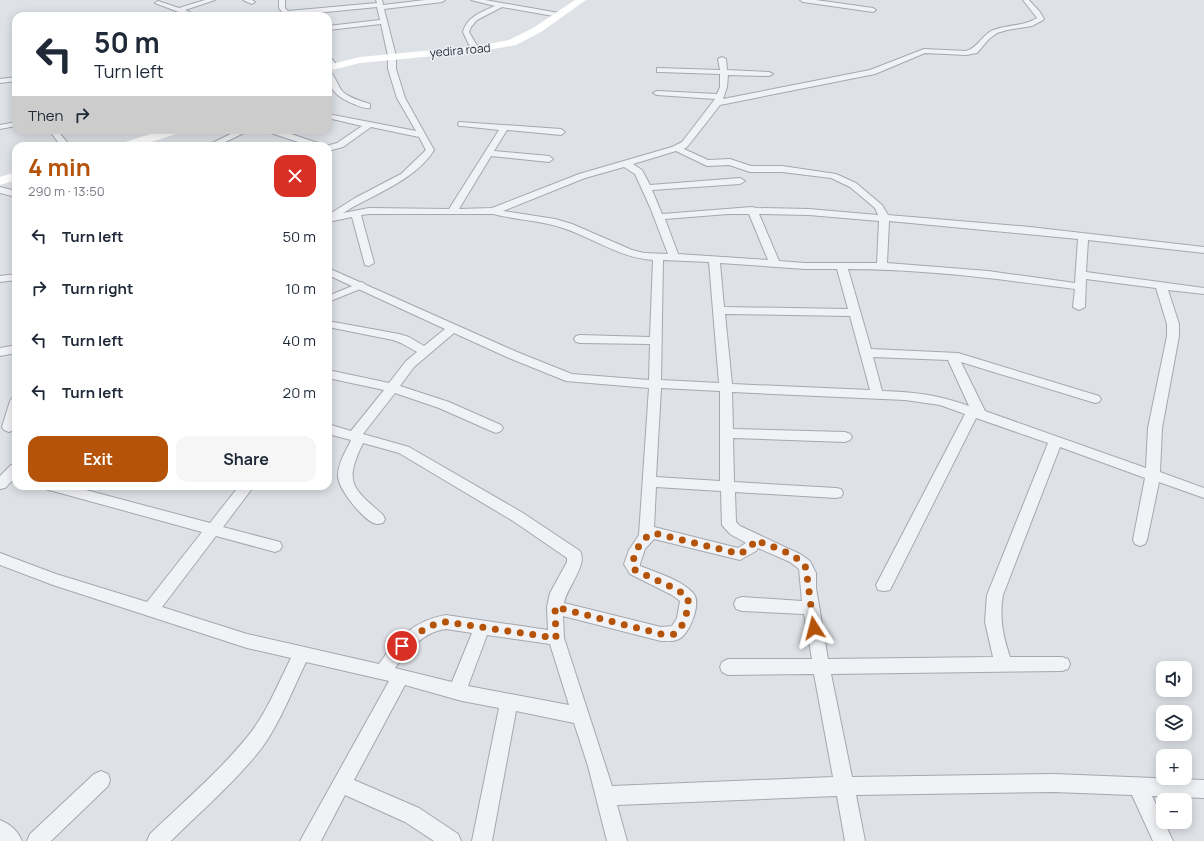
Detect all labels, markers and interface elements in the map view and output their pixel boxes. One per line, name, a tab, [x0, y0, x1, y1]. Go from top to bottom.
text: 50 m	[94, 23, 160, 61]
icon: left	[28, 28, 80, 80]
street label: yedira road	[429, 39, 491, 61]
text: Turn left	[94, 59, 164, 83]
icon: right	[71, 104, 93, 126]
text: Then	[28, 105, 63, 126]
text: 4 min	[28, 150, 91, 183]
button: close	[274, 155, 316, 197]
text: 290 m · 13:50	[28, 182, 105, 200]
icon: left	[28, 225, 50, 247]
text: Turn left	[62, 226, 124, 247]
text: 50 m	[282, 226, 316, 247]
icon: right	[28, 277, 50, 299]
text: Turn right	[62, 278, 133, 299]
text: 10 m	[285, 278, 316, 299]
icon: left	[28, 329, 50, 351]
text: Turn left	[62, 330, 124, 351]
text: 40 m	[282, 330, 316, 351]
icon: left	[28, 381, 50, 403]
text: Turn left	[62, 382, 124, 403]
text: 20 m	[283, 382, 316, 403]
button: Exit	[28, 436, 168, 482]
button: Share	[176, 436, 316, 482]
position arrow	[793, 607, 835, 649]
pin	[385, 629, 419, 663]
icon: arrive	[391, 635, 413, 657]
map controls	[1156, 661, 1192, 829]
button: sound	[1156, 661, 1192, 697]
button: layers	[1156, 705, 1192, 741]
button: +	[1156, 749, 1192, 785]
button: −	[1156, 793, 1192, 829]

